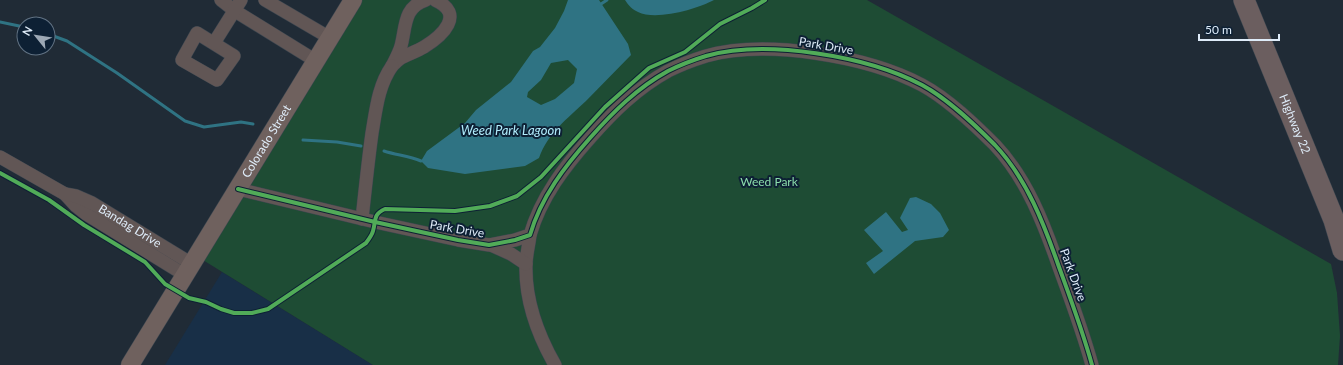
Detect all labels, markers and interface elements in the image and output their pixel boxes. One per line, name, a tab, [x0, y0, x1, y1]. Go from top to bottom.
north arrow	[16, 16, 56, 56]
scale bar	[1199, 16, 1279, 42]
text: 50 m	[1205, 22, 1232, 37]
text: N	[19, 24, 35, 38]
street label: Park Drive	[798, 33, 855, 58]
street label: Highway 22	[1276, 92, 1314, 156]
street label: Colorado Street	[238, 101, 295, 180]
water label: Weed Park Lagoon	[461, 122, 561, 138]
park label: Weed Park	[740, 174, 799, 189]
street label: Bandag Drive	[96, 201, 164, 251]
street label: Park Drive	[429, 216, 486, 241]
street label: Park Drive	[1057, 246, 1090, 303]

